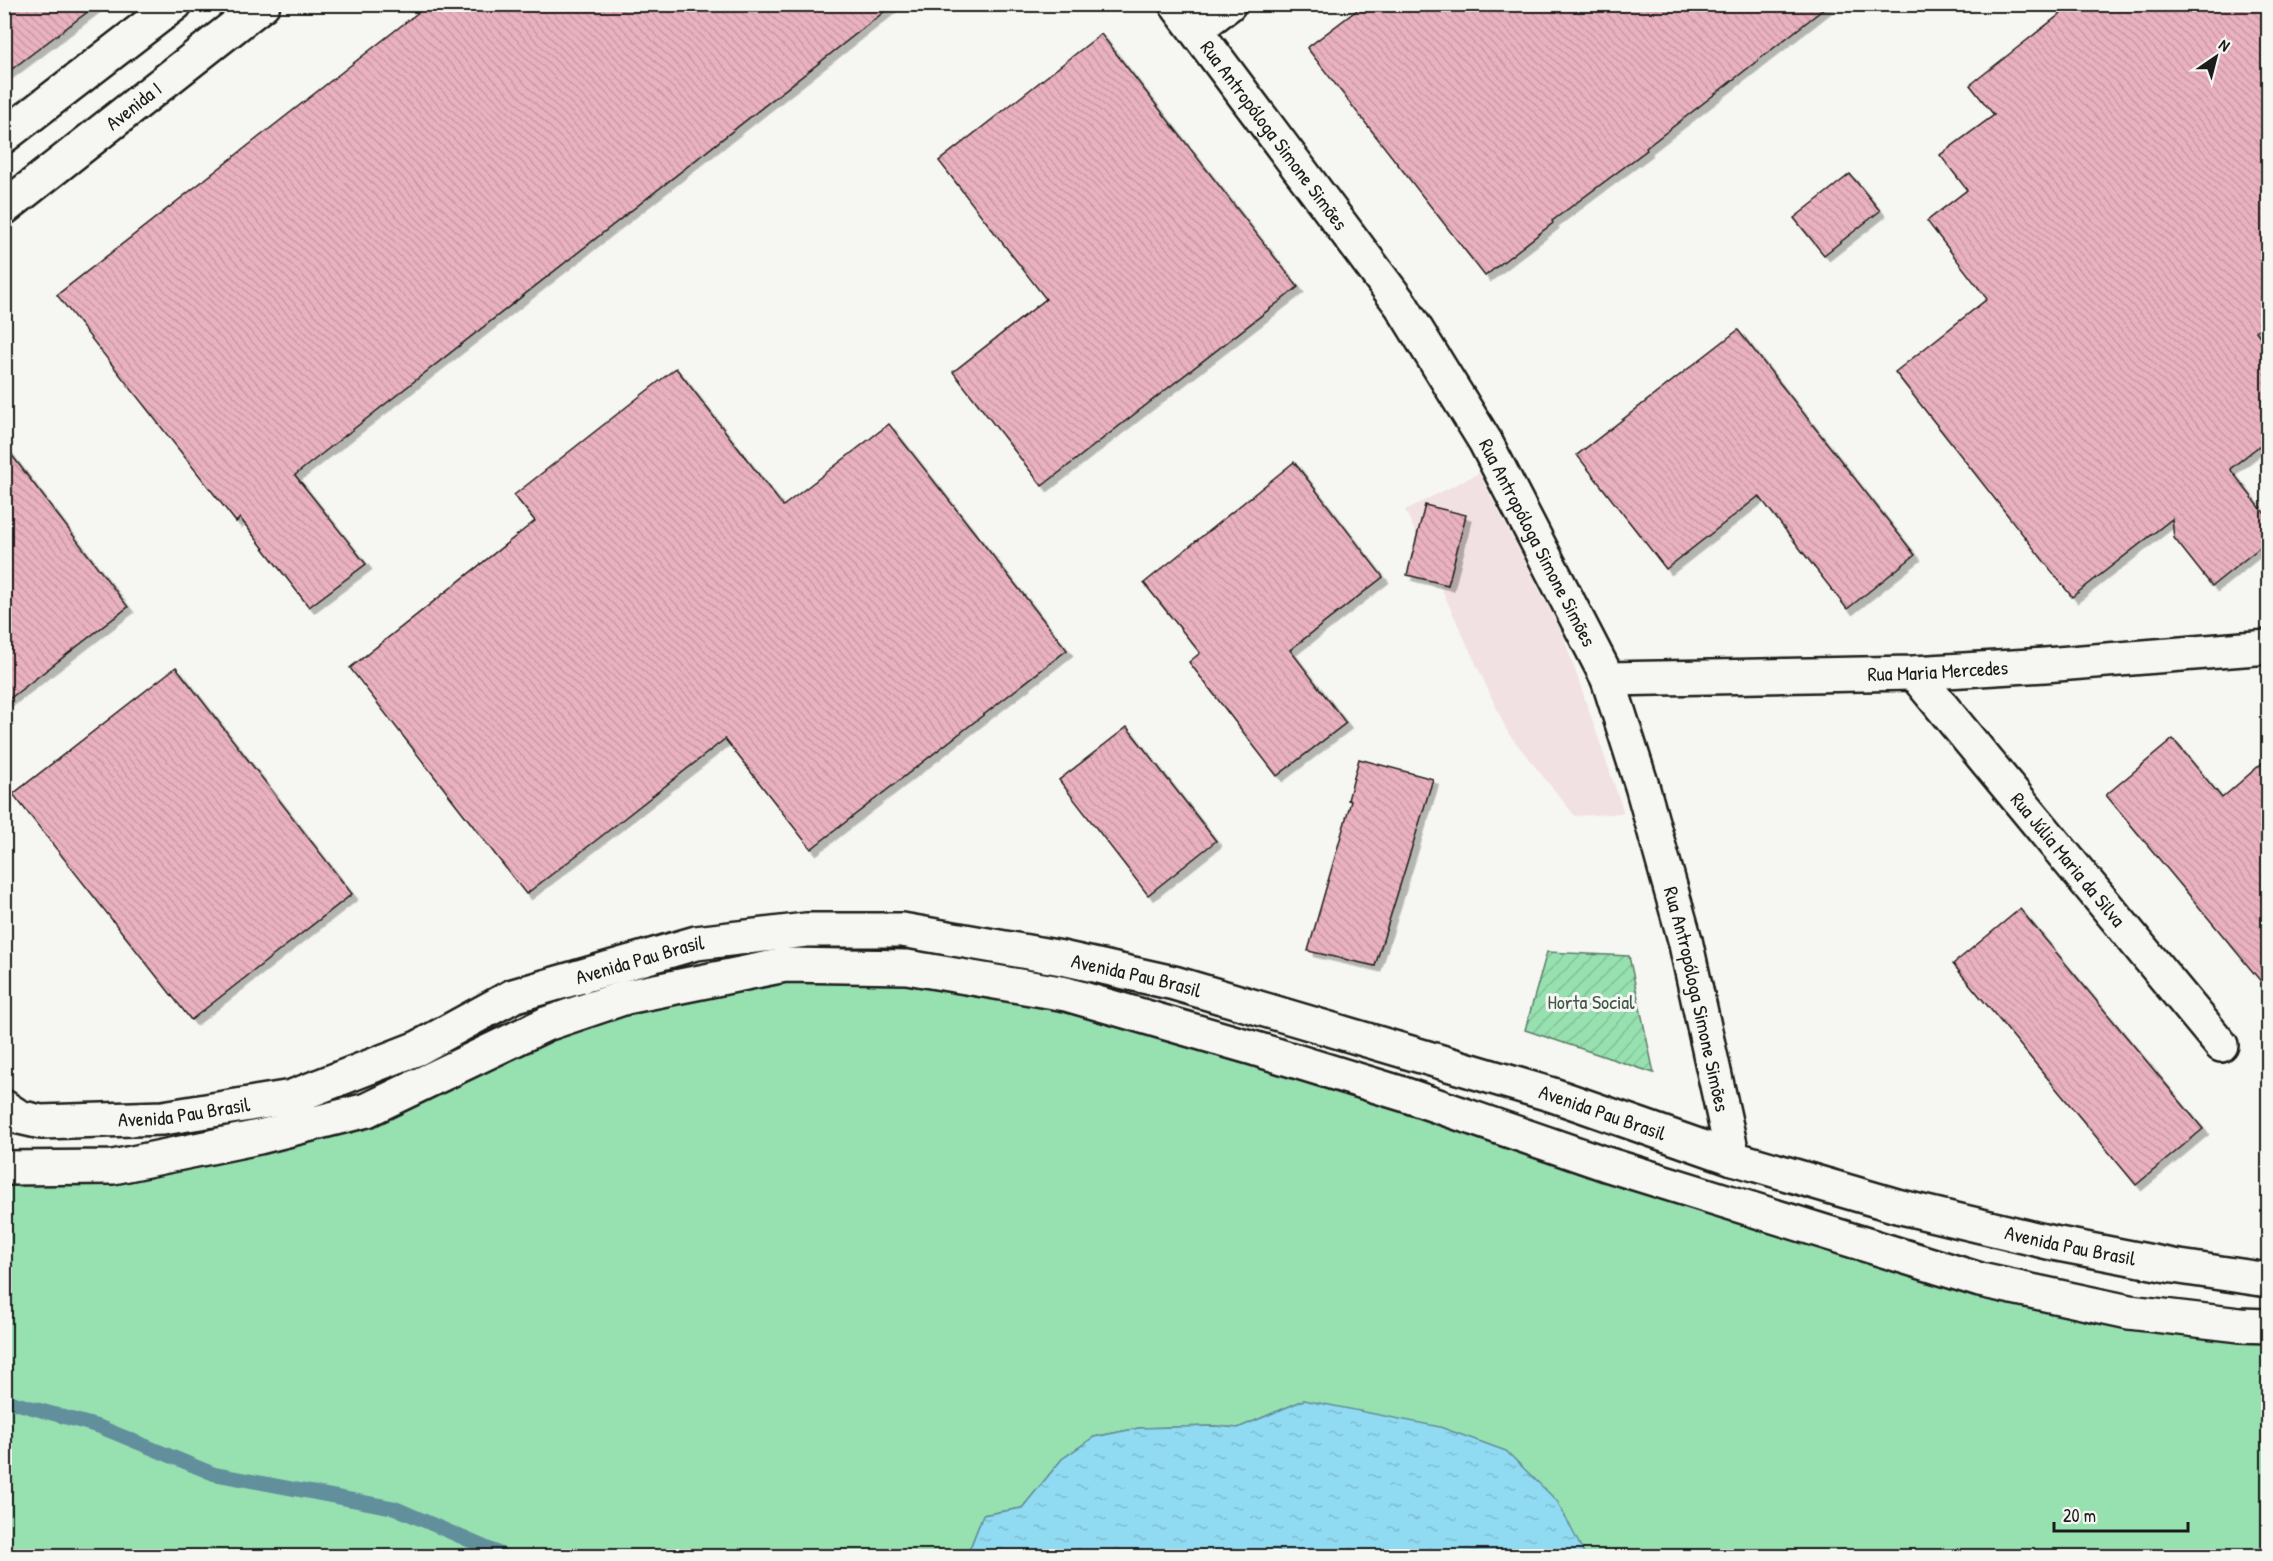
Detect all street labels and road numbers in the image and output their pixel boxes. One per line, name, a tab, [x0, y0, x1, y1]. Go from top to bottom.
street label: Rua Antropóloga Simone Simões	[1195, 35, 1355, 236]
street label: Avenida I	[100, 75, 167, 136]
street label: Rua Antropóloga Simone Simões	[1473, 434, 1603, 651]
street label: Rua Maria Mercedes	[1867, 653, 2009, 687]
street label: Rua Júlia Maria da Silva	[2005, 786, 2132, 932]
street label: Rua Antropóloga Simone Simões	[1658, 883, 1736, 1114]
street label: Avenida Pau Brasil	[572, 928, 706, 990]
street label: Avenida Pau Brasil	[1069, 947, 1206, 1004]
street label: Avenida Pau Brasil	[1536, 1078, 1670, 1147]
street label: Avenida Pau Brasil	[118, 1090, 252, 1132]
street label: Avenida Pau Brasil	[2002, 1218, 2139, 1272]

